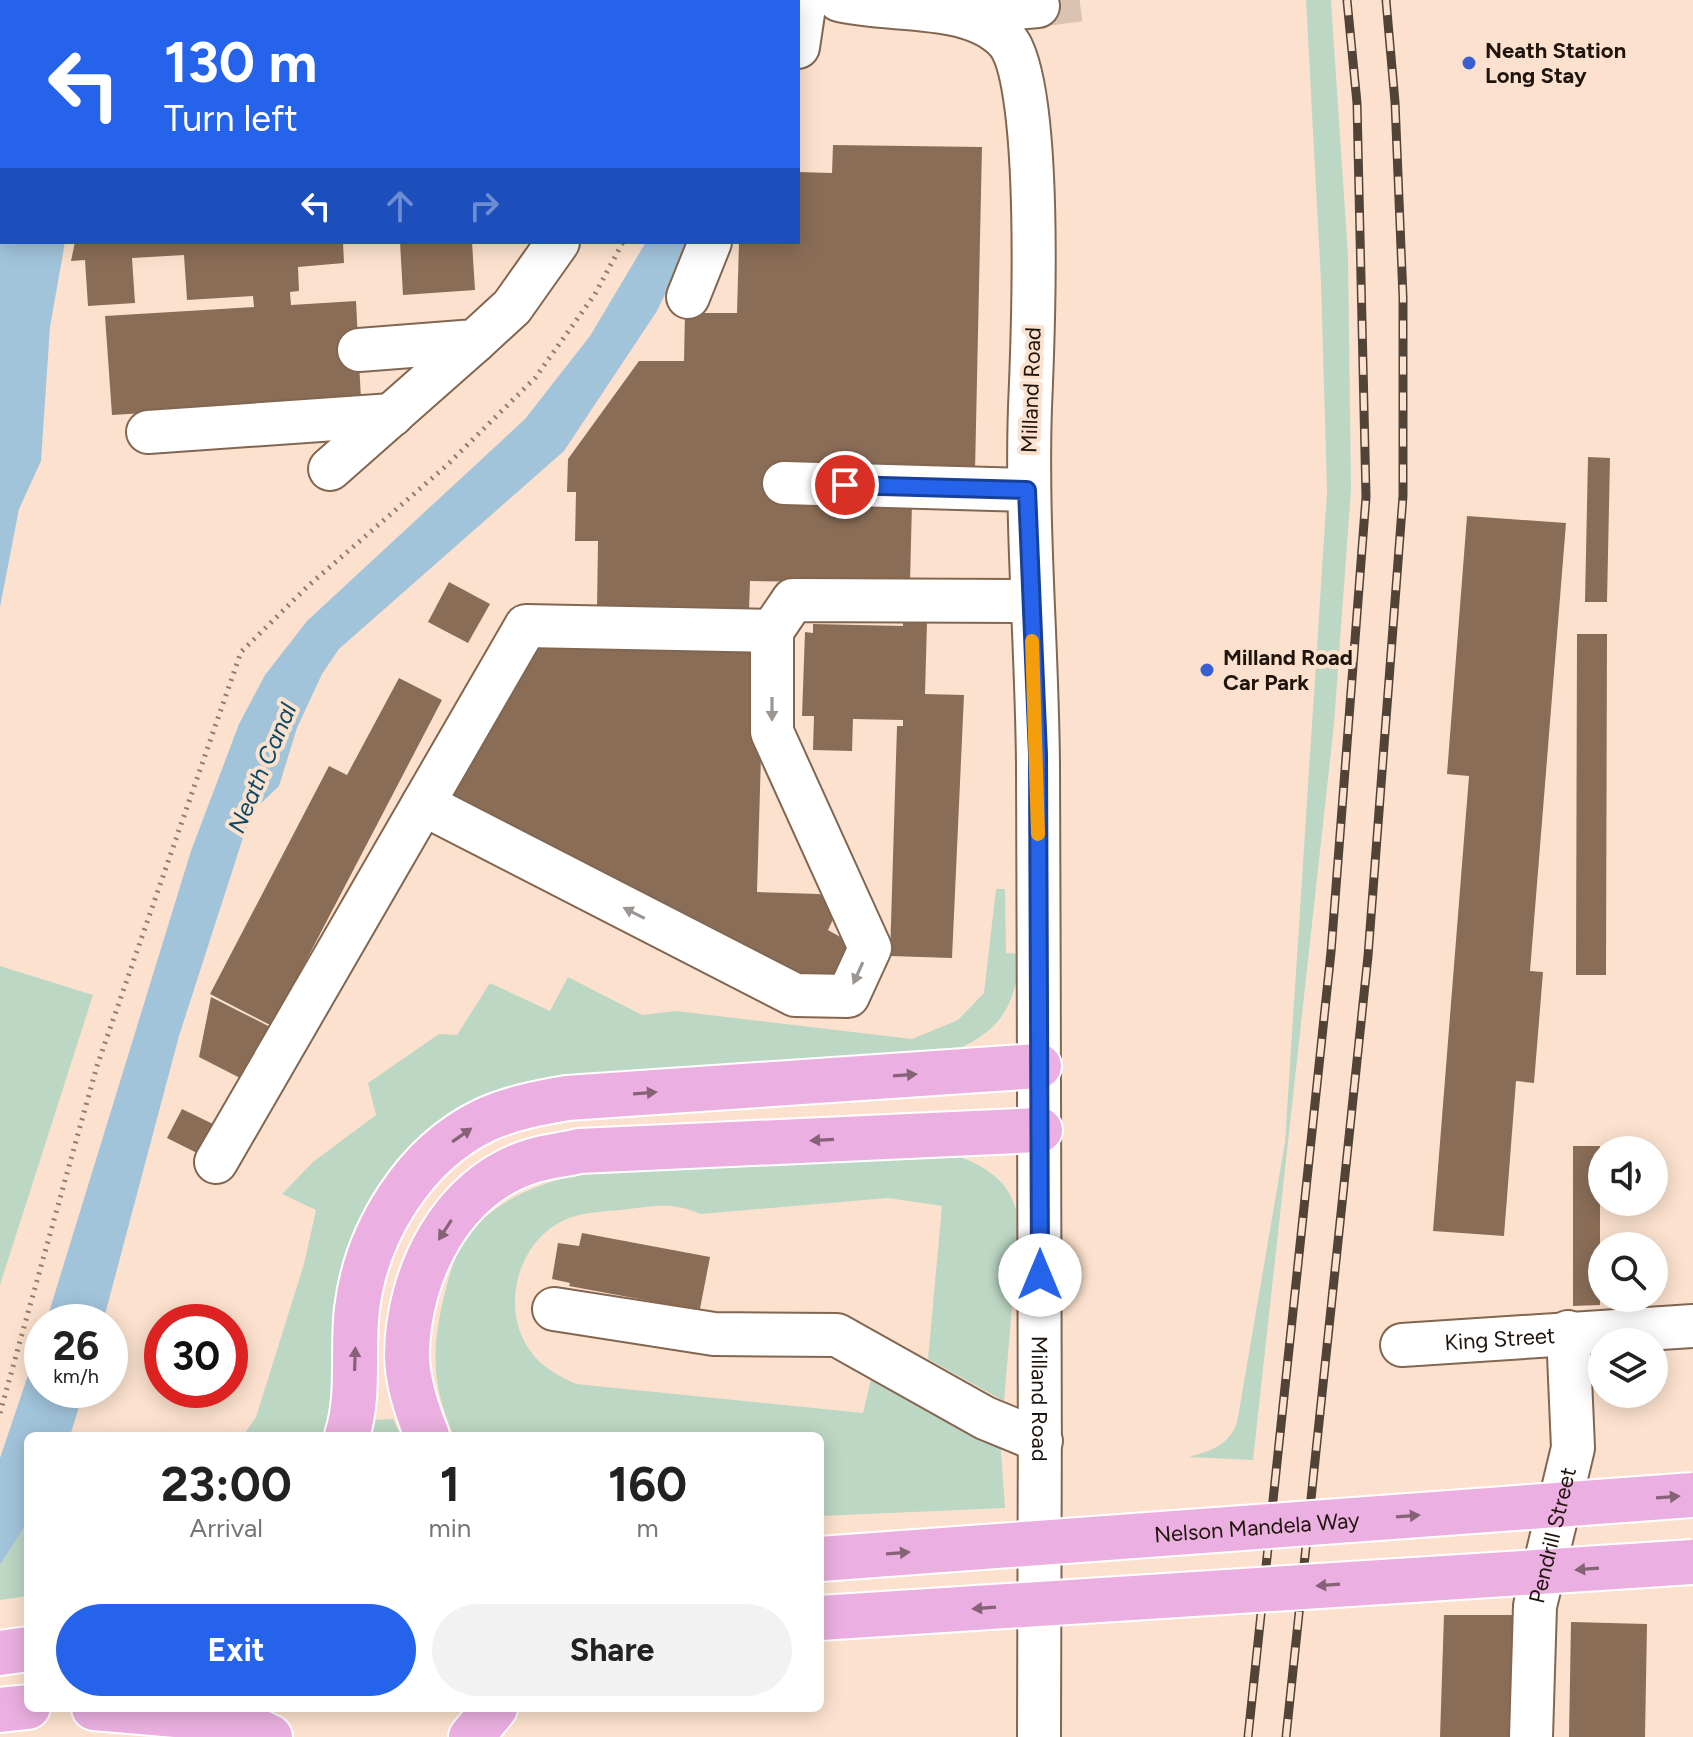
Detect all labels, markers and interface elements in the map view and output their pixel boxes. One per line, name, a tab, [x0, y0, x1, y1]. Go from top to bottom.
text: 130 m	[164, 29, 317, 96]
icon: left	[32, 32, 136, 136]
place label: Neath Station Long Stay	[1485, 37, 1626, 89]
marker: Neath Station Long Stay	[1460, 54, 1478, 72]
text: Turn left	[164, 97, 298, 140]
icon: left	[294, 184, 338, 228]
icon: ahead	[378, 184, 422, 228]
icon: right	[462, 184, 506, 228]
street label: Milland Road	[1015, 327, 1047, 453]
pin	[811, 451, 879, 519]
icon: arrive	[823, 463, 867, 507]
place label: Milland Road Car Park	[1223, 644, 1353, 696]
marker: Milland Road Car Park	[1198, 661, 1216, 679]
one-way arrow	[766, 697, 778, 722]
water label: Neath Canal	[222, 698, 303, 837]
one-way arrow	[622, 906, 645, 919]
one-way arrow	[852, 962, 865, 985]
one-way arrow	[893, 1068, 918, 1081]
one-way arrow	[633, 1086, 658, 1099]
one-way arrow	[451, 1128, 472, 1143]
one-way arrow	[809, 1134, 834, 1147]
map controls	[1588, 1136, 1668, 1408]
button: sound	[1588, 1136, 1668, 1216]
one-way arrow	[438, 1219, 452, 1241]
button: search	[1588, 1232, 1668, 1312]
position arrow	[998, 1233, 1082, 1317]
speed limit sign: 30	[144, 1304, 248, 1408]
text: 26	[53, 1322, 99, 1370]
street label: King Street	[1444, 1322, 1556, 1356]
button: layers	[1588, 1328, 1668, 1408]
street label: Milland Road	[1026, 1336, 1053, 1462]
one-way arrow	[349, 1346, 362, 1371]
text: km/h	[53, 1364, 99, 1388]
text: 23:00	[161, 1455, 292, 1513]
text: 1	[440, 1455, 460, 1513]
text: 160	[608, 1455, 687, 1513]
street label: Pendrill Street	[1523, 1464, 1581, 1606]
one-way arrow	[1656, 1490, 1681, 1503]
street label: Nelson Mandela Way	[1153, 1506, 1361, 1548]
one-way arrow	[1396, 1509, 1421, 1522]
text: Arrival	[190, 1512, 263, 1544]
text: min	[429, 1512, 471, 1544]
text: m	[637, 1512, 659, 1544]
one-way arrow	[886, 1546, 911, 1559]
one-way arrow	[1574, 1562, 1599, 1575]
one-way arrow	[1315, 1579, 1340, 1592]
one-way arrow	[972, 1602, 997, 1615]
button: Exit	[56, 1604, 416, 1696]
button: Share	[432, 1604, 792, 1696]

